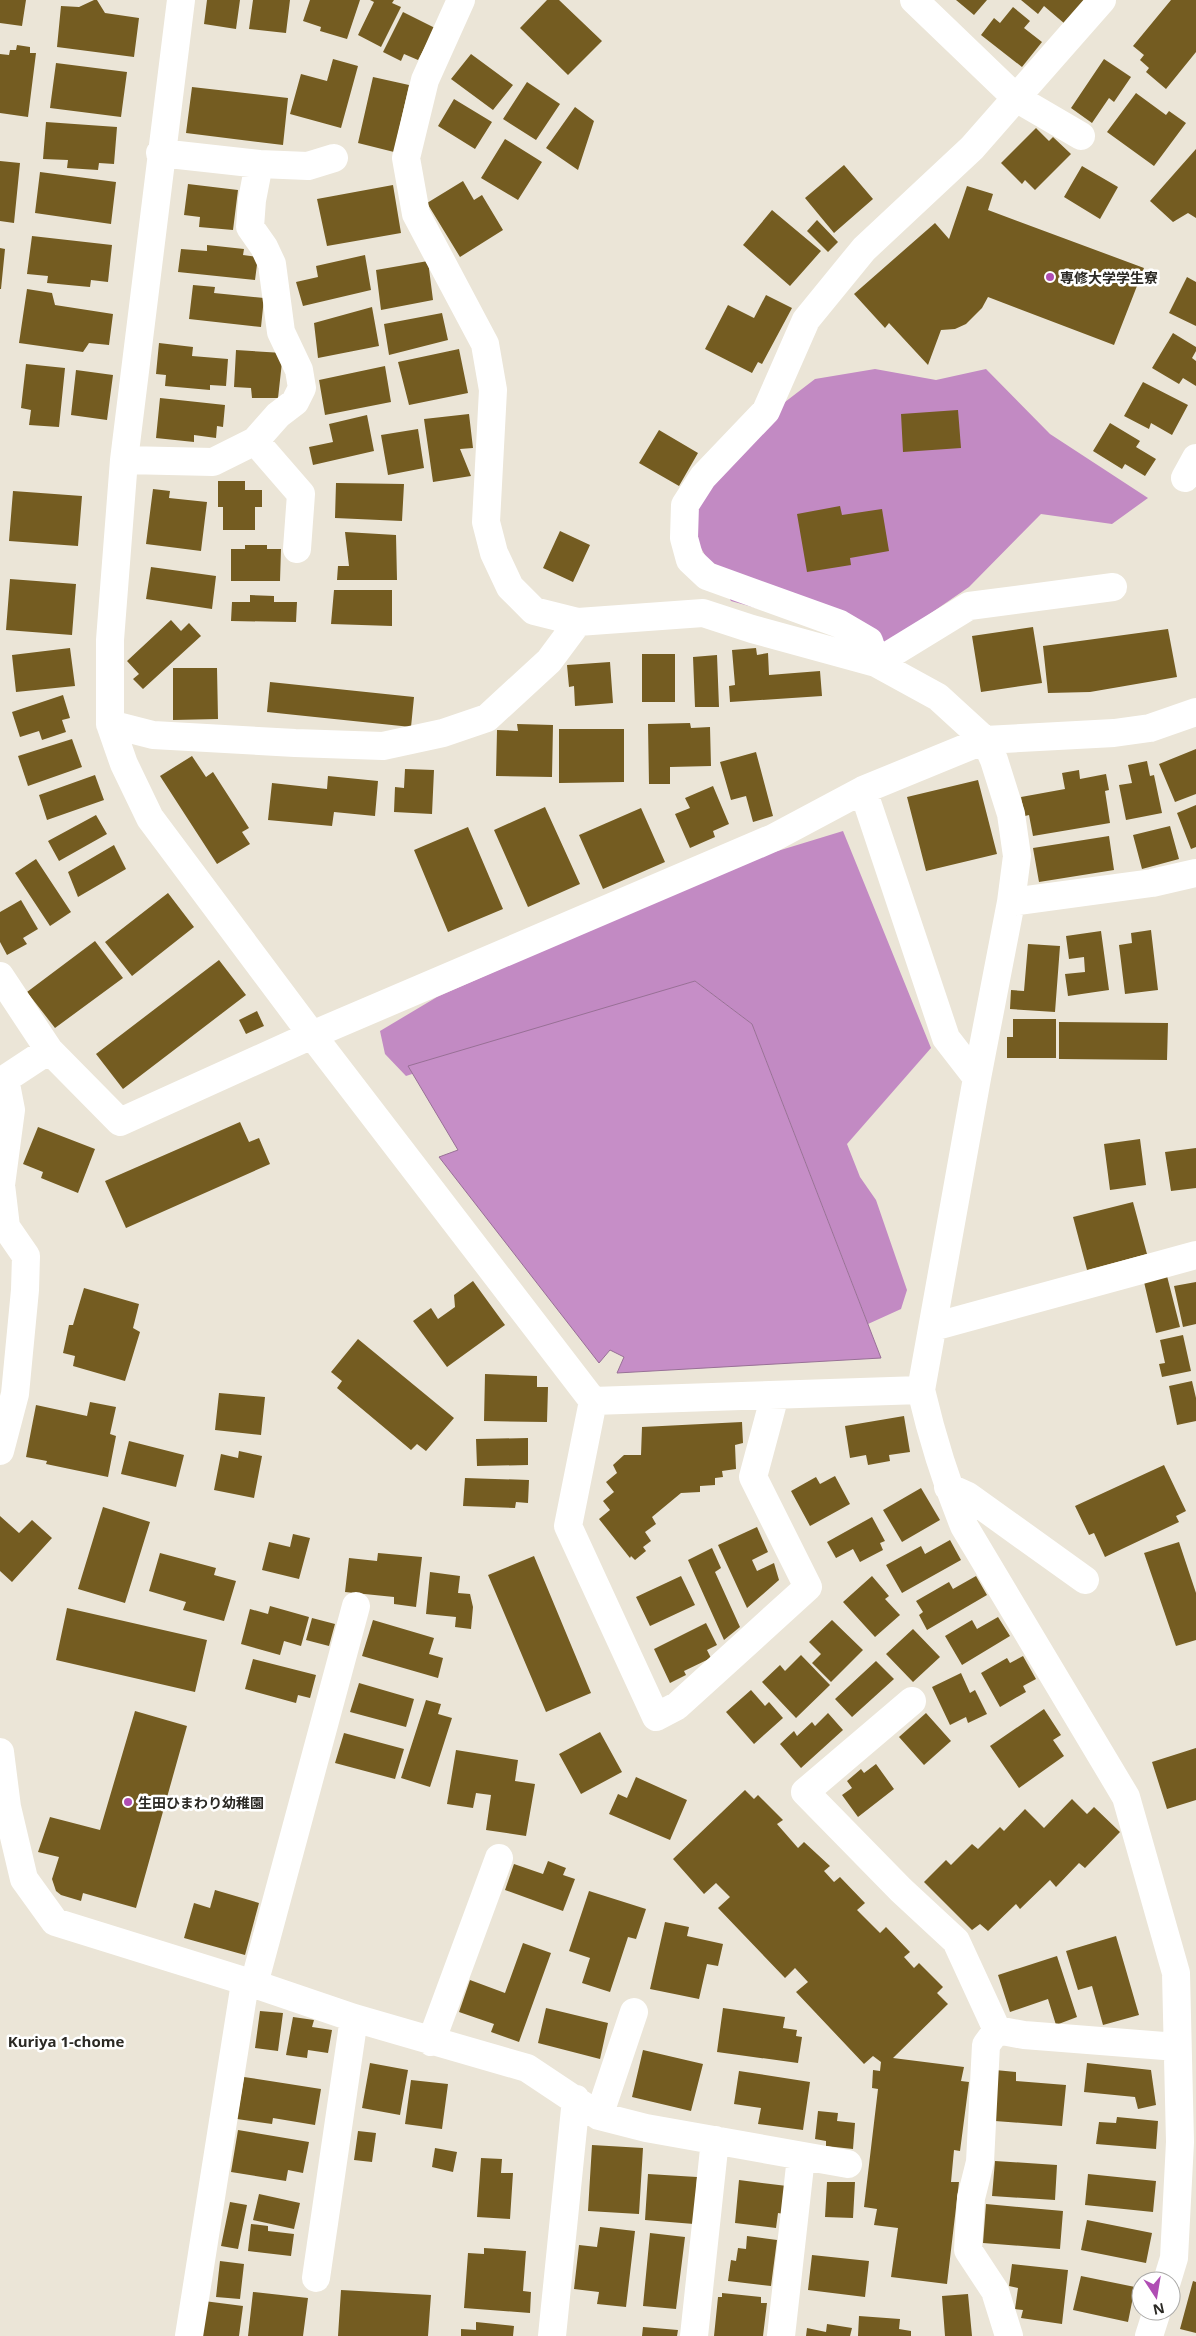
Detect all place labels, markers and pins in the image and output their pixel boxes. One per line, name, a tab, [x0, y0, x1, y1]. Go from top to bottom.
place label: 専修大学学生寮	[1060, 268, 1158, 287]
marker: 専修大学学生寮	[1044, 271, 1056, 283]
place label: 生田ひまわり幼稚園	[138, 1793, 264, 1812]
marker: 生田ひまわり幼稚園	[122, 1796, 134, 1808]

